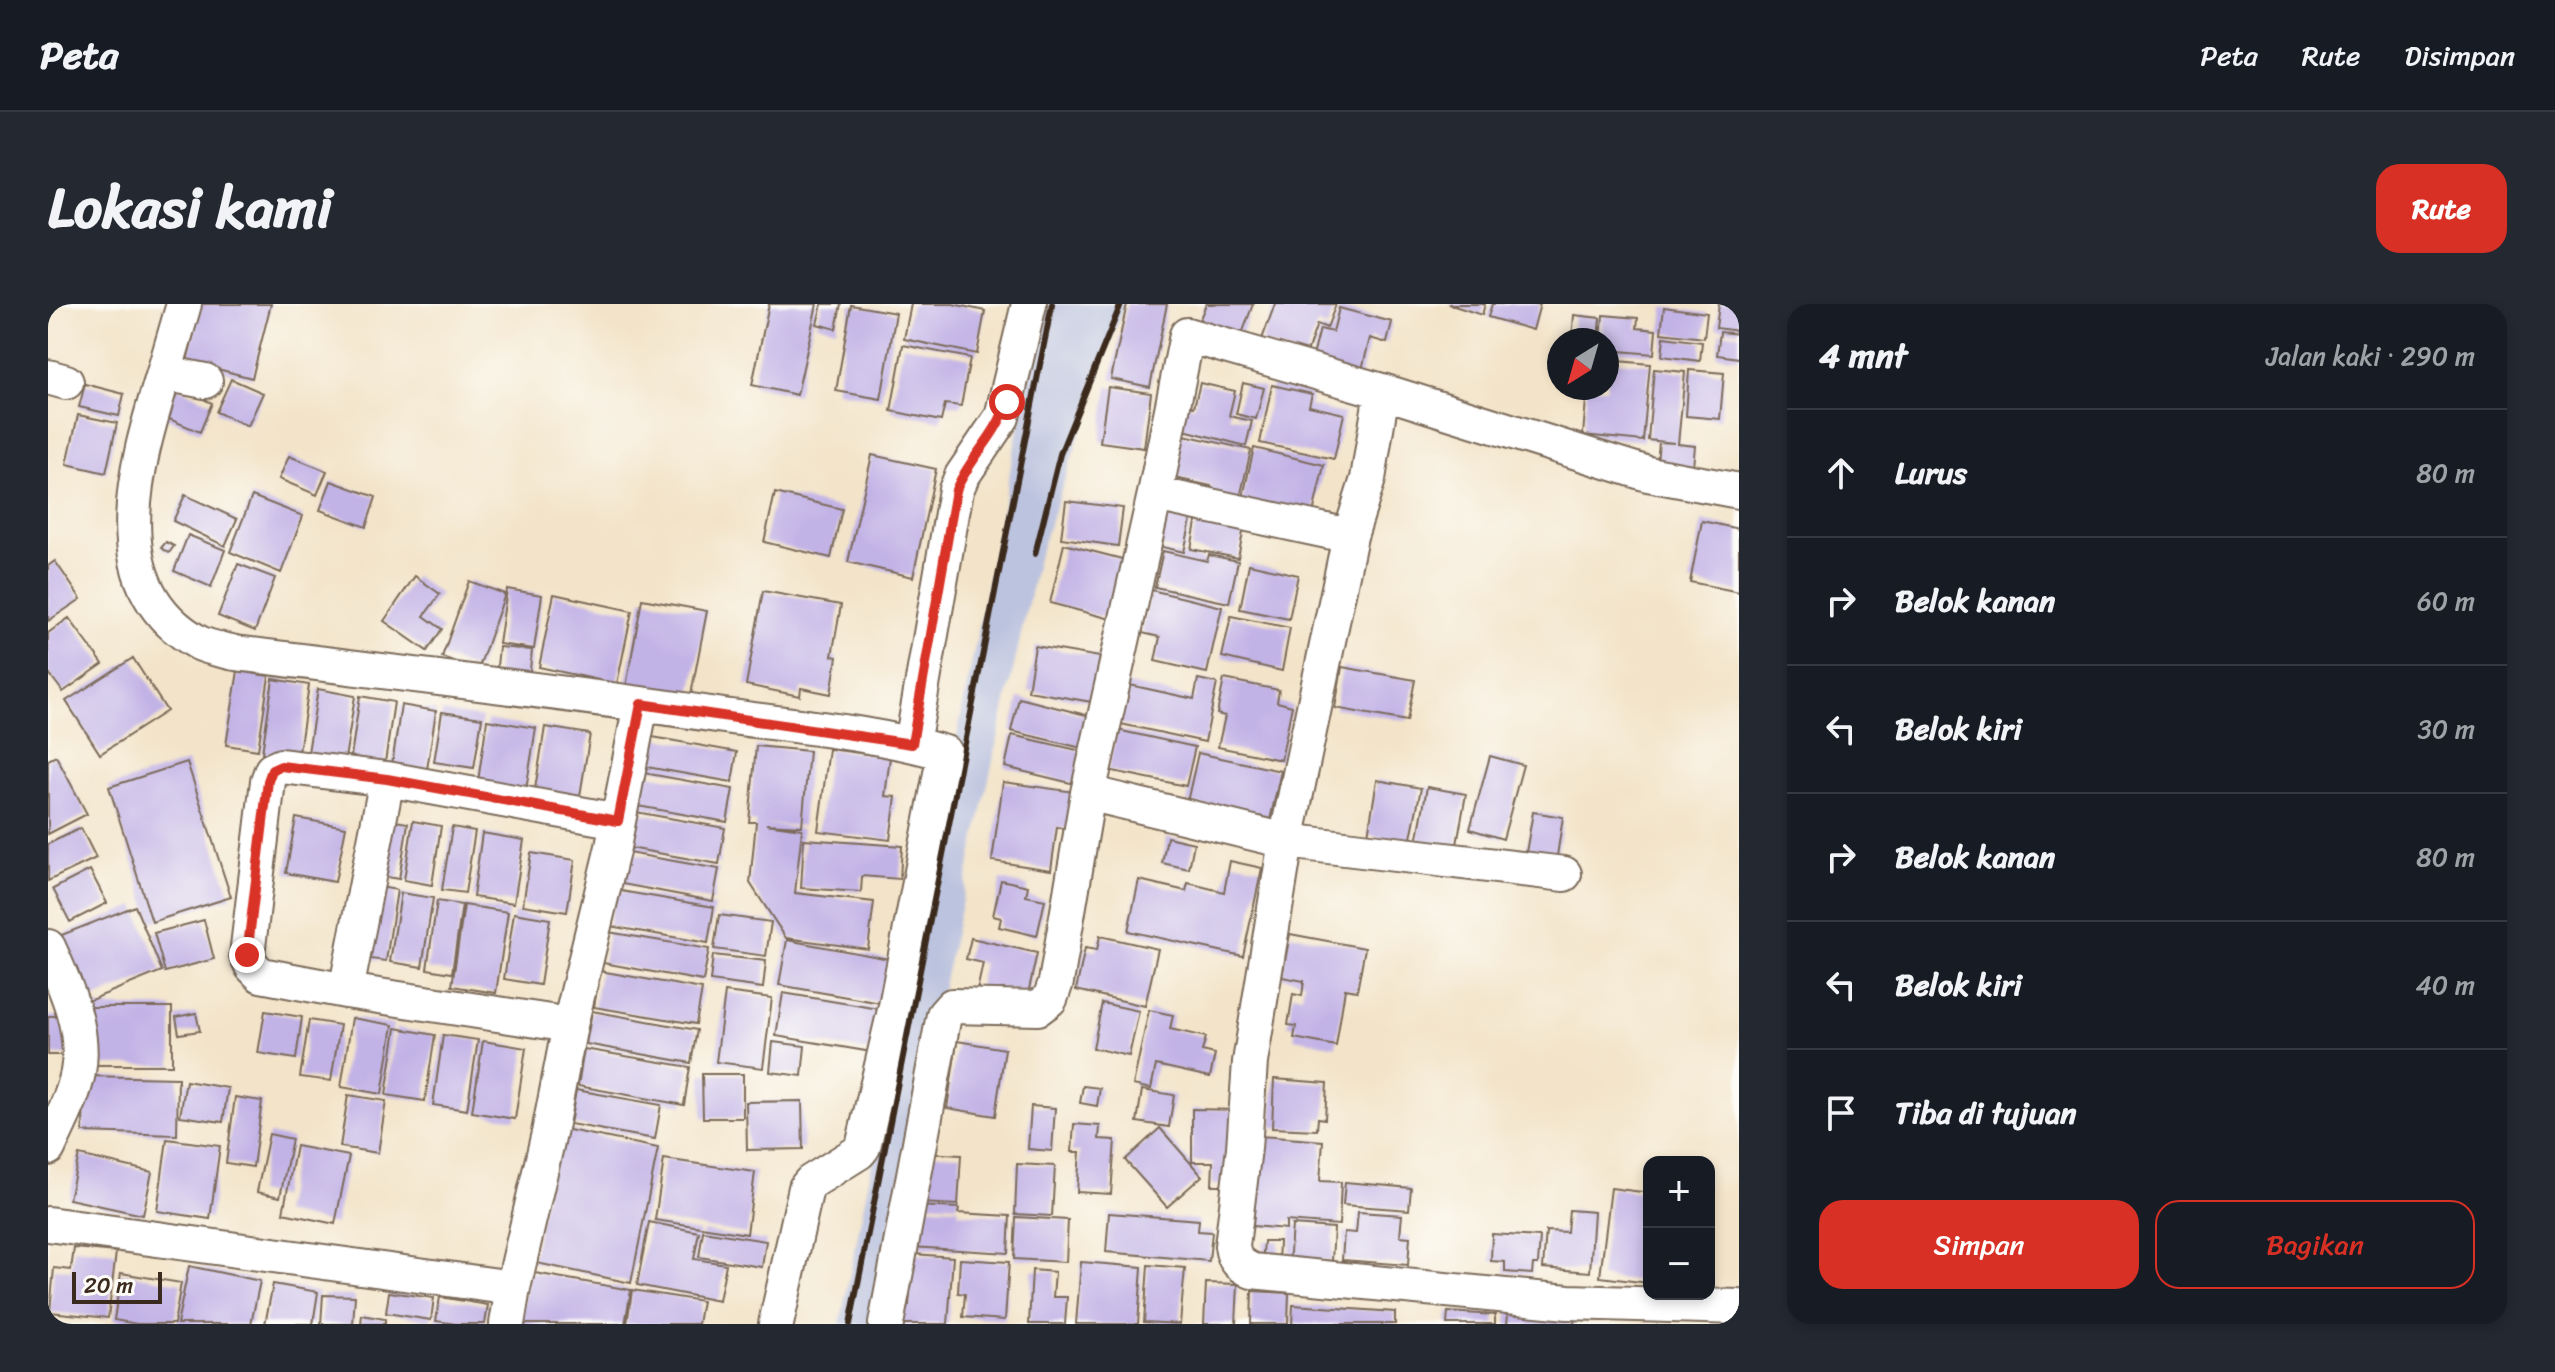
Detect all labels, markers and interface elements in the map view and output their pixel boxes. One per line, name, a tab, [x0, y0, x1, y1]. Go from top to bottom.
text: Peta	[40, 22, 118, 89]
text: Peta	[2200, 31, 2258, 80]
text: Rute	[2302, 31, 2360, 80]
text: Disimpan	[2404, 31, 2515, 80]
text: Lokasi kami	[48, 159, 332, 258]
button: Rute	[2376, 164, 2507, 253]
text: 4 mnt	[1819, 326, 1907, 386]
north arrow	[1547, 328, 1619, 400]
text: Jalan kaki · 290 m	[2266, 333, 2475, 379]
route start	[989, 384, 1025, 420]
text: Lurus	[1895, 446, 1967, 500]
text: 80 m	[2416, 450, 2475, 496]
icon: ahead	[1819, 451, 1863, 495]
text: Belok kanan	[1895, 574, 2055, 628]
text: 60 m	[2417, 578, 2475, 624]
icon: right	[1819, 579, 1863, 623]
text: Belok kiri	[1895, 702, 2022, 756]
text: 30 m	[2418, 706, 2475, 752]
icon: left	[1819, 707, 1863, 751]
text: Belok kanan	[1895, 830, 2055, 884]
text: 80 m	[2416, 834, 2475, 880]
icon: right	[1819, 835, 1863, 879]
route end	[229, 937, 265, 973]
text: Belok kiri	[1895, 958, 2022, 1012]
text: 40 m	[2416, 962, 2475, 1008]
icon: left	[1819, 963, 1863, 1007]
text: Tiba di tujuan	[1895, 1086, 2076, 1140]
icon: arrive	[1819, 1091, 1863, 1135]
map controls	[1643, 1156, 1715, 1300]
button: +	[1643, 1156, 1715, 1228]
button: Simpan	[1819, 1200, 2139, 1289]
button: Bagikan	[2155, 1200, 2475, 1289]
button: −	[1643, 1228, 1715, 1300]
text: 20 m	[84, 1266, 133, 1305]
scale bar	[72, 1268, 162, 1304]

